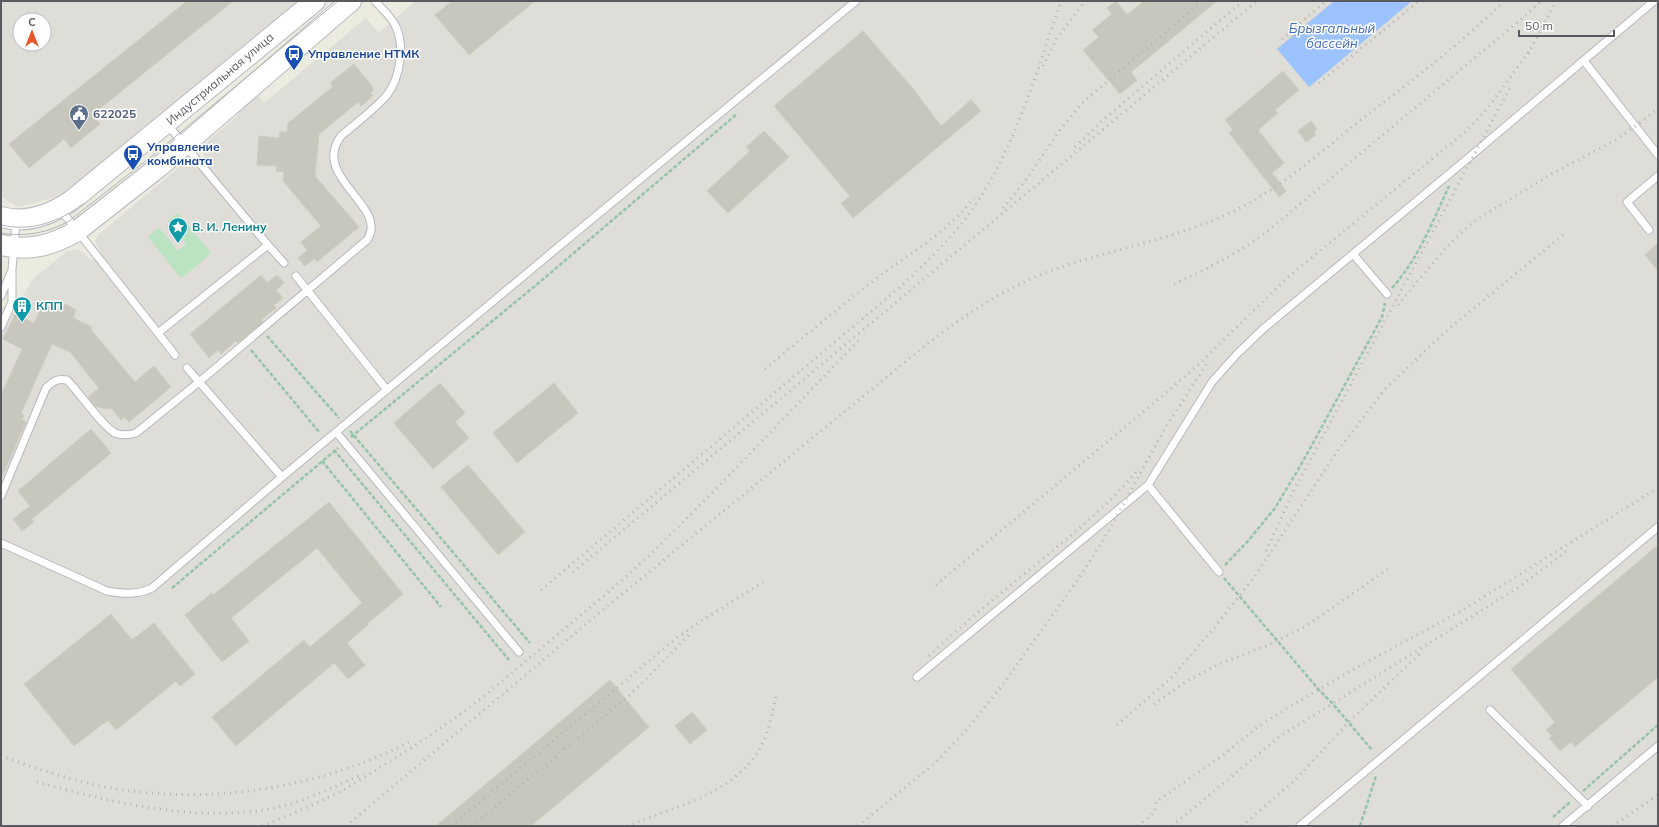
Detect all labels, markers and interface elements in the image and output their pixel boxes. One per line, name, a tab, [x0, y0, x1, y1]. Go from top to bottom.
north arrow	[12, 12, 52, 52]
scale bar	[1519, 12, 1614, 38]
text: С	[28, 15, 36, 29]
text: 50 m	[1525, 18, 1553, 33]
water label: Брызгальный бассейн	[1289, 20, 1376, 51]
street label: Индустриальная улица	[163, 29, 277, 128]
bus stop icon: Управление НТМК	[283, 43, 305, 71]
place label: Управление НТМК	[307, 46, 420, 61]
public building icon: 622025	[68, 103, 90, 131]
place label: 622025	[93, 106, 136, 121]
place label: Управление комбината	[146, 139, 220, 168]
bus stop icon: Управление комбината	[122, 143, 144, 171]
place icon: В. И. Ленину	[167, 216, 189, 244]
place label: В. И. Ленину	[192, 219, 267, 234]
building icon: КПП	[11, 295, 33, 323]
place label: КПП	[36, 298, 63, 313]

